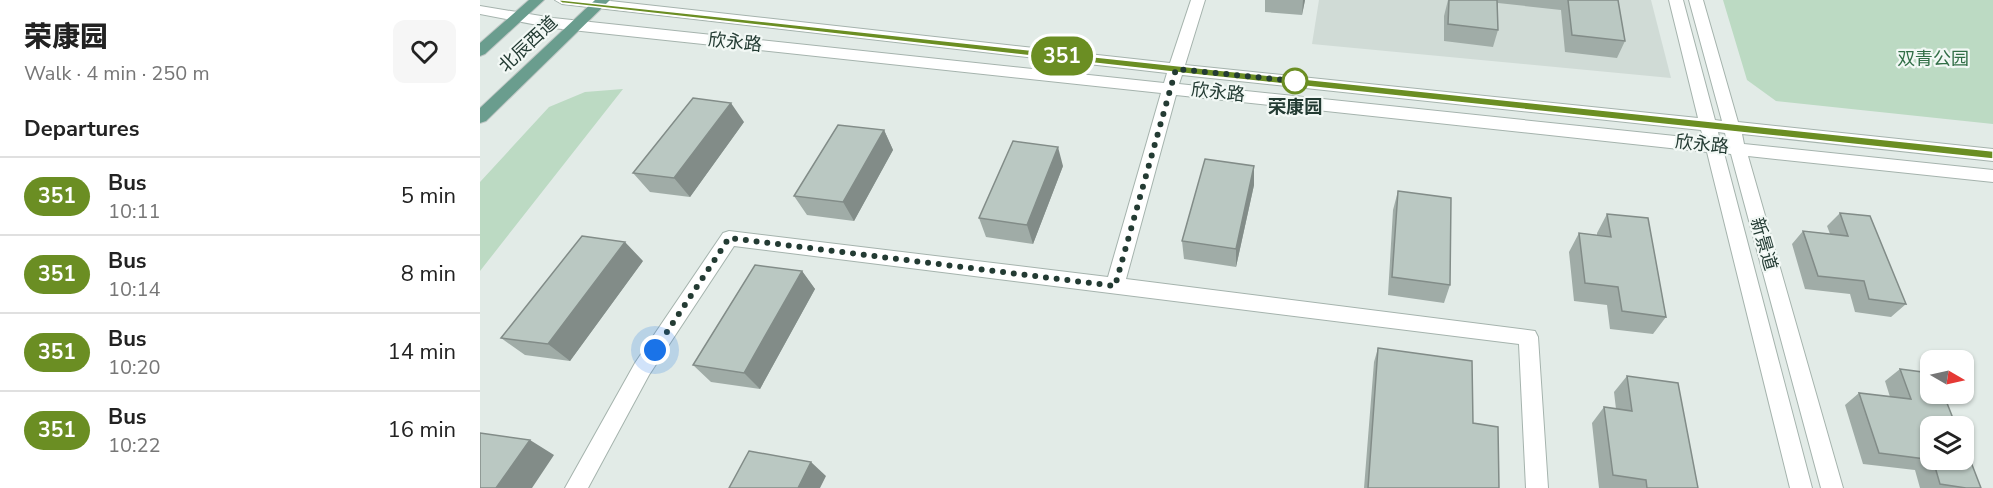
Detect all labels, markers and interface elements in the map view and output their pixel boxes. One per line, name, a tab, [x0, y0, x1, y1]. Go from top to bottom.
street label: 北辰西道	[493, 11, 563, 77]
text: 荣康园	[24, 18, 108, 56]
button: heart	[393, 20, 456, 83]
street label: 欣永路	[707, 27, 763, 57]
line badge: 351	[1028, 36, 1096, 76]
text: 351	[1043, 42, 1081, 70]
park label: 双青公园	[1897, 47, 1969, 71]
text: Walk · 4 min · 250 m	[24, 60, 210, 87]
marker: 荣康园	[1282, 68, 1308, 94]
street label: 欣永路	[1190, 77, 1246, 107]
place label: 荣康园	[1268, 95, 1322, 119]
text: Departures	[24, 114, 139, 144]
street label: 欣永路	[1674, 129, 1730, 159]
text: Bus	[108, 168, 147, 198]
text: 5 min	[401, 181, 456, 211]
text: 351	[38, 182, 76, 210]
text: 10:11	[108, 198, 161, 225]
street label: 新景道	[1745, 215, 1783, 273]
text: Bus	[108, 246, 147, 276]
text: 8 min	[401, 259, 456, 289]
text: 351	[38, 260, 76, 288]
text: 10:14	[108, 276, 161, 303]
text: Bus	[108, 324, 147, 354]
your location	[640, 335, 670, 365]
text: 14 min	[388, 337, 456, 367]
text: 351	[38, 338, 76, 366]
north arrow	[1920, 350, 1974, 404]
map controls	[1920, 350, 1974, 470]
text: 10:20	[108, 354, 161, 381]
text: Bus	[108, 402, 147, 432]
text: 16 min	[388, 415, 456, 445]
text: 351	[38, 416, 76, 444]
button: layers	[1920, 416, 1974, 470]
text: 10:22	[108, 432, 161, 459]

